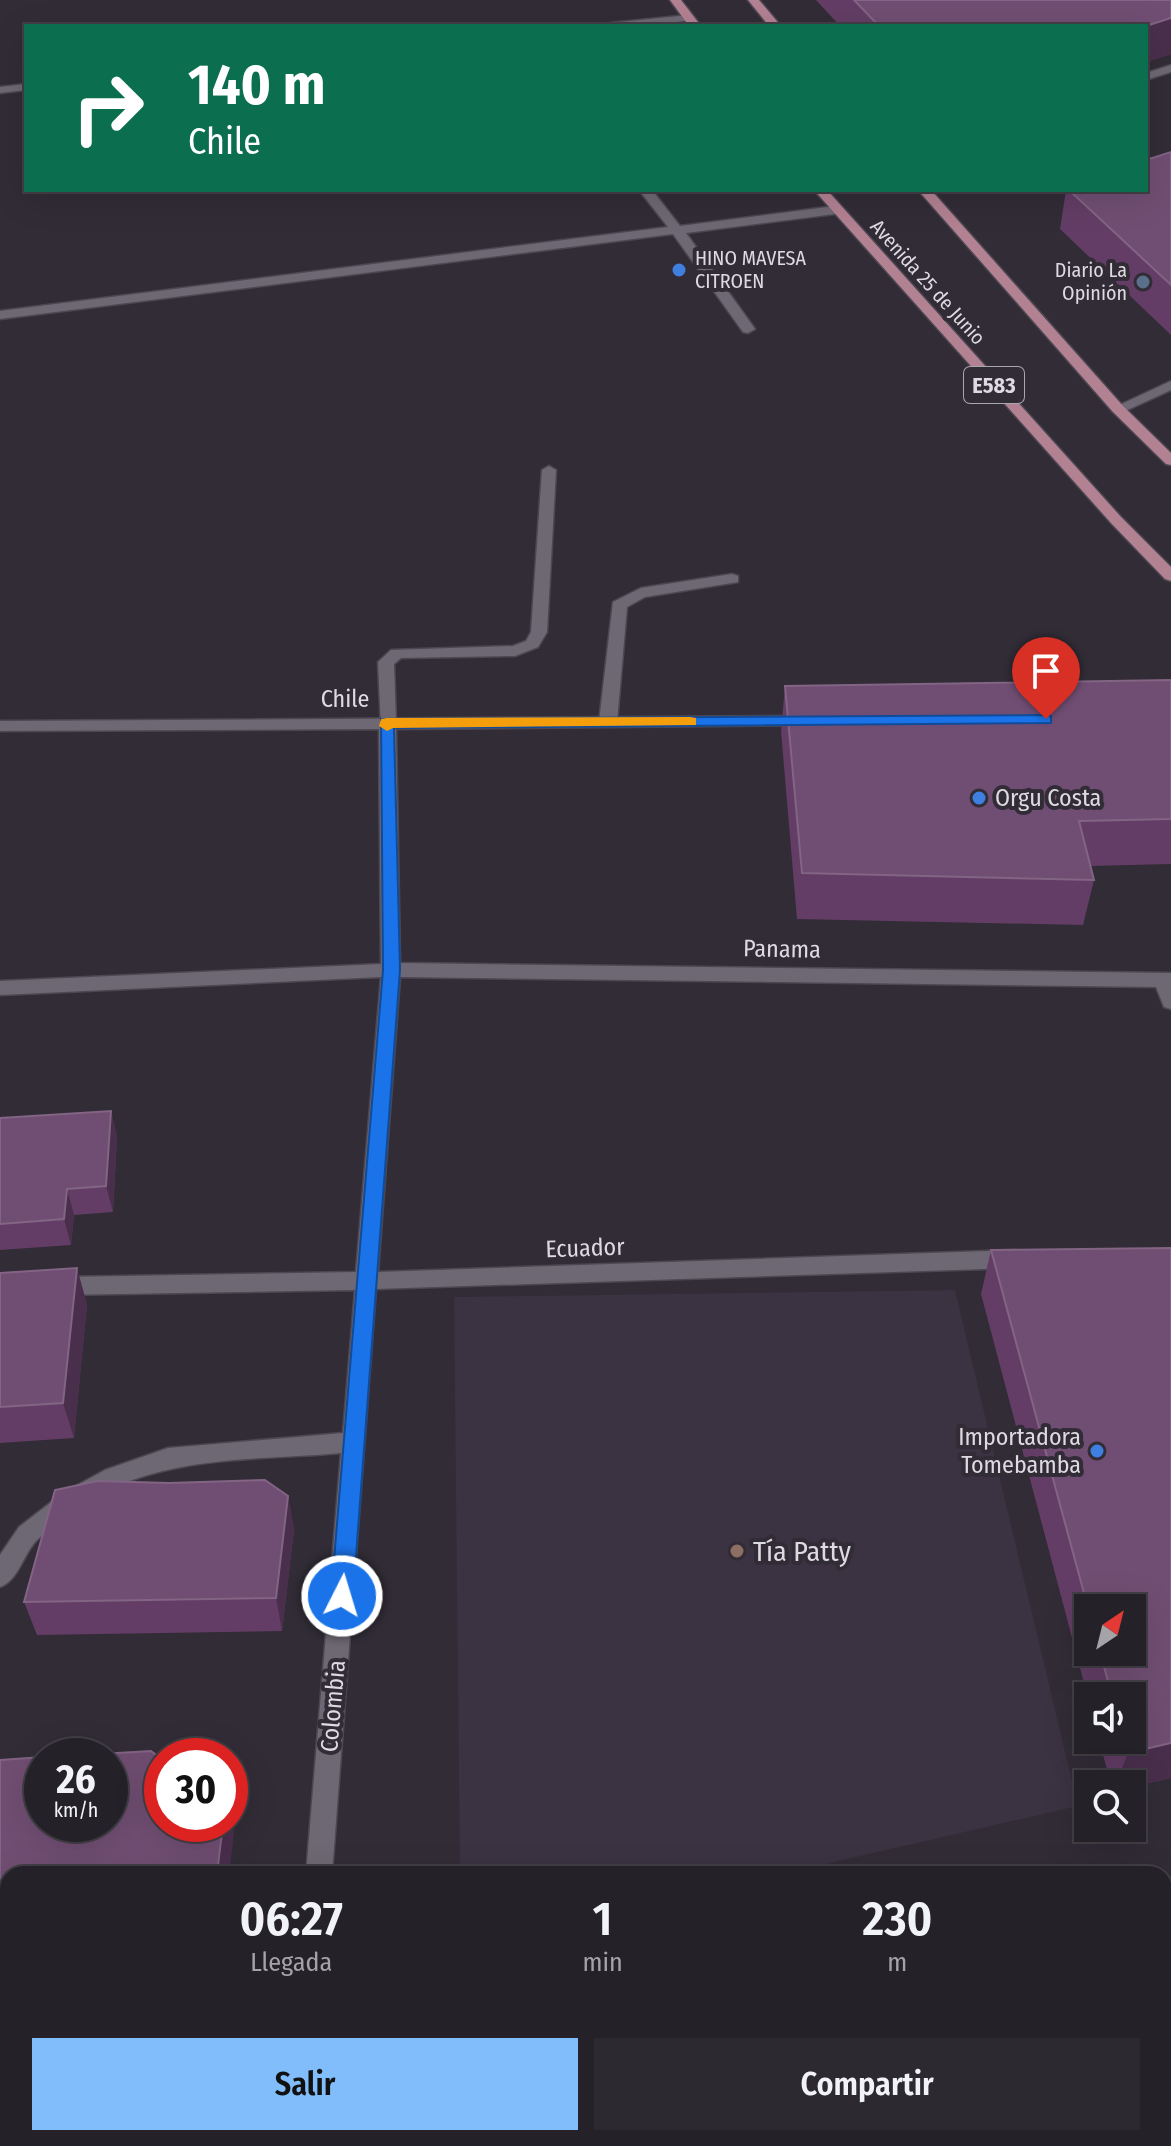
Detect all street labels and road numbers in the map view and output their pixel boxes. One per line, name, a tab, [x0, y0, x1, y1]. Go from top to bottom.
street label: Avenida 25 de Junio	[866, 215, 990, 349]
road number: E583	[964, 367, 1024, 403]
street label: Chile	[321, 685, 369, 713]
street label: Panama	[743, 934, 821, 964]
street label: Ecuador	[545, 1233, 626, 1263]
street label: Colombia	[315, 1659, 351, 1753]

